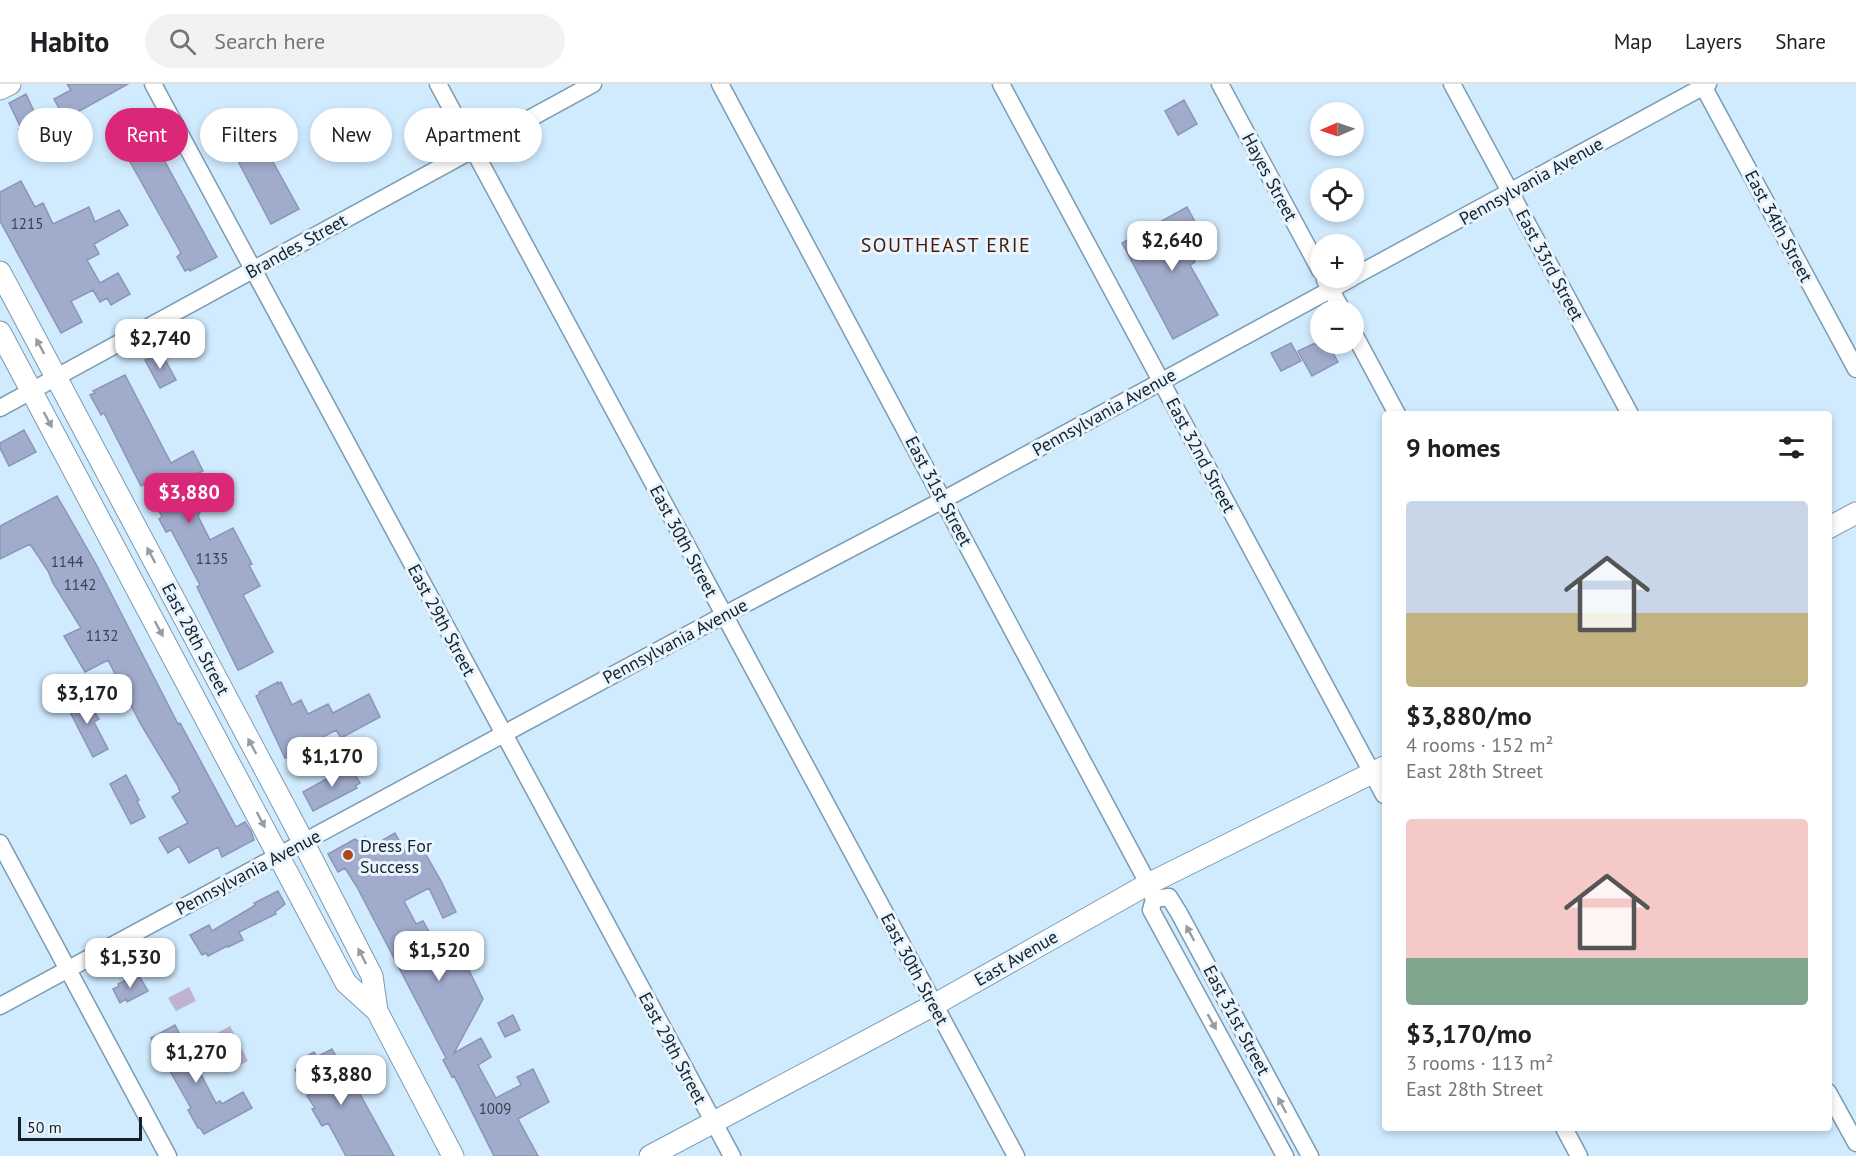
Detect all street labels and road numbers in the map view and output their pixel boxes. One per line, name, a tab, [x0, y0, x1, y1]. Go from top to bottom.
street label: Hayes Street	[1237, 129, 1303, 225]
street label: Pennsylvania Avenue	[1455, 132, 1607, 230]
street label: East 34th Street	[1740, 166, 1818, 286]
street label: East 33rd Street	[1511, 205, 1589, 325]
street label: Brandes Street	[241, 209, 351, 283]
street label: Pennsylvania Avenue	[1028, 363, 1180, 461]
street label: East 32nd Street	[1161, 394, 1241, 516]
street label: East 31st Street	[900, 432, 978, 550]
street label: East 30th Street	[645, 481, 723, 601]
street label: East 29th Street	[403, 560, 481, 680]
street label: East 28th Street	[157, 579, 235, 699]
street label: Pennsylvania Avenue	[598, 593, 752, 689]
street label: Pennsylvania Avenue	[171, 824, 325, 920]
street label: East 30th Street	[876, 909, 954, 1029]
street label: East Avenue	[970, 925, 1062, 991]
street label: East 31st Street	[1198, 961, 1276, 1079]
street label: East 29th Street	[634, 988, 712, 1108]

